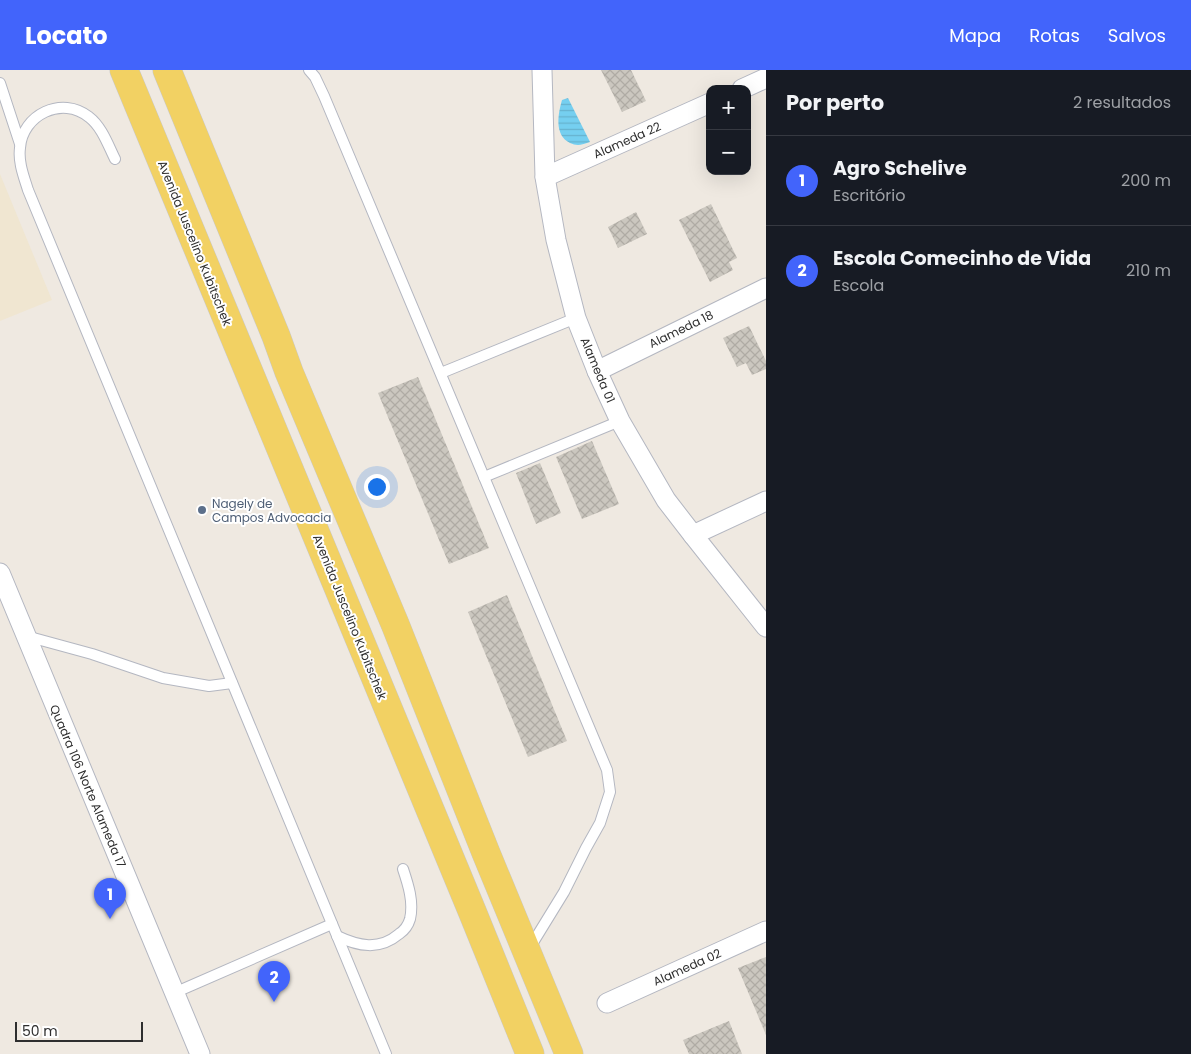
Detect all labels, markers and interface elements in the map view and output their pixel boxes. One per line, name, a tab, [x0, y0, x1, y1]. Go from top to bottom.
text: Locato	[25, 19, 108, 52]
text: Mapa	[949, 23, 1001, 48]
text: Rotas	[1029, 23, 1080, 48]
text: Salvos	[1108, 23, 1166, 48]
map controls	[706, 85, 751, 175]
button: +	[706, 85, 751, 130]
text: Por perto	[786, 88, 884, 117]
text: 2 resultados	[1073, 91, 1171, 114]
street label: Alameda 22	[591, 118, 664, 162]
button: −	[706, 130, 751, 175]
text: Agro Schelive	[833, 155, 967, 182]
street label: Avenida Juscelino Kubitschek	[154, 158, 236, 329]
text: 1	[799, 169, 805, 192]
text: 200 m	[1121, 169, 1171, 192]
text: Escritório	[833, 184, 905, 207]
text: Escola Comecinho de Vida	[833, 245, 1091, 272]
text: 2	[797, 259, 807, 282]
text: 210 m	[1126, 259, 1171, 282]
text: Escola	[833, 274, 884, 297]
street label: Alameda 18	[646, 306, 716, 352]
street label: Alameda 01	[577, 335, 619, 405]
your location	[364, 474, 390, 500]
place label: Nagely de Campos Advocacia	[212, 495, 331, 526]
marker: Nagely de Campos Advocacia	[196, 504, 208, 516]
street label: Avenida Juscelino Kubitschek	[309, 532, 391, 703]
street label: Quadra 106 Norte Alameda 17	[46, 702, 130, 871]
pin: 1	[94, 878, 126, 919]
street label: Alameda 02	[650, 944, 724, 990]
pin: 2	[258, 961, 290, 1002]
scale bar	[15, 1019, 142, 1042]
text: 50 m	[22, 1021, 58, 1041]

